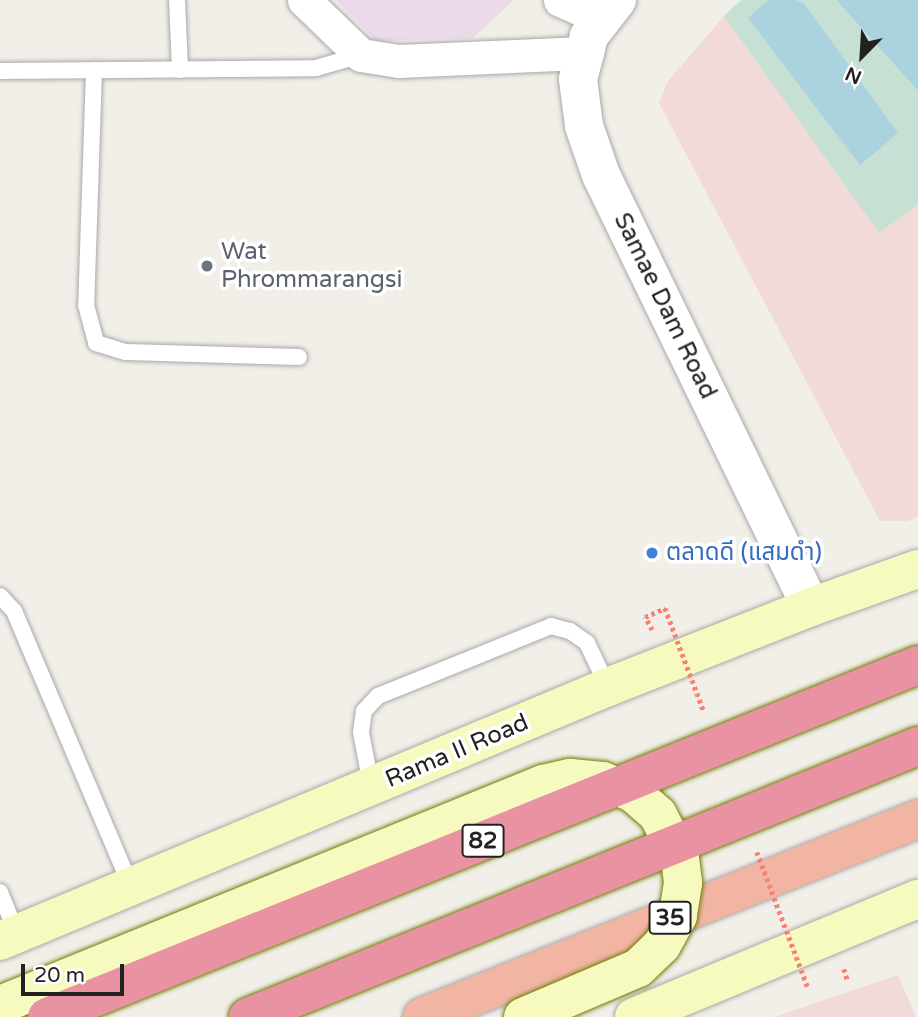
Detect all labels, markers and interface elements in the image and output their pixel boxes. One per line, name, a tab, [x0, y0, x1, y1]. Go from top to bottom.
north arrow	[827, 21, 897, 91]
text: N	[842, 62, 865, 88]
street label: Samae Dam Road	[607, 208, 723, 404]
place label: Wat Phrommarangsi	[221, 238, 403, 294]
marker: Wat Phrommarangsi	[199, 258, 215, 274]
place label: ตลาดดี (แสมดำ)	[666, 539, 822, 567]
marker: ตลาดดี (แสมดำ)	[644, 545, 660, 561]
street label: Rama II Road	[381, 708, 533, 794]
road number: 82	[460, 821, 506, 860]
road number: 35	[647, 898, 693, 937]
scale bar	[24, 950, 128, 994]
text: 20 m	[34, 963, 85, 988]

